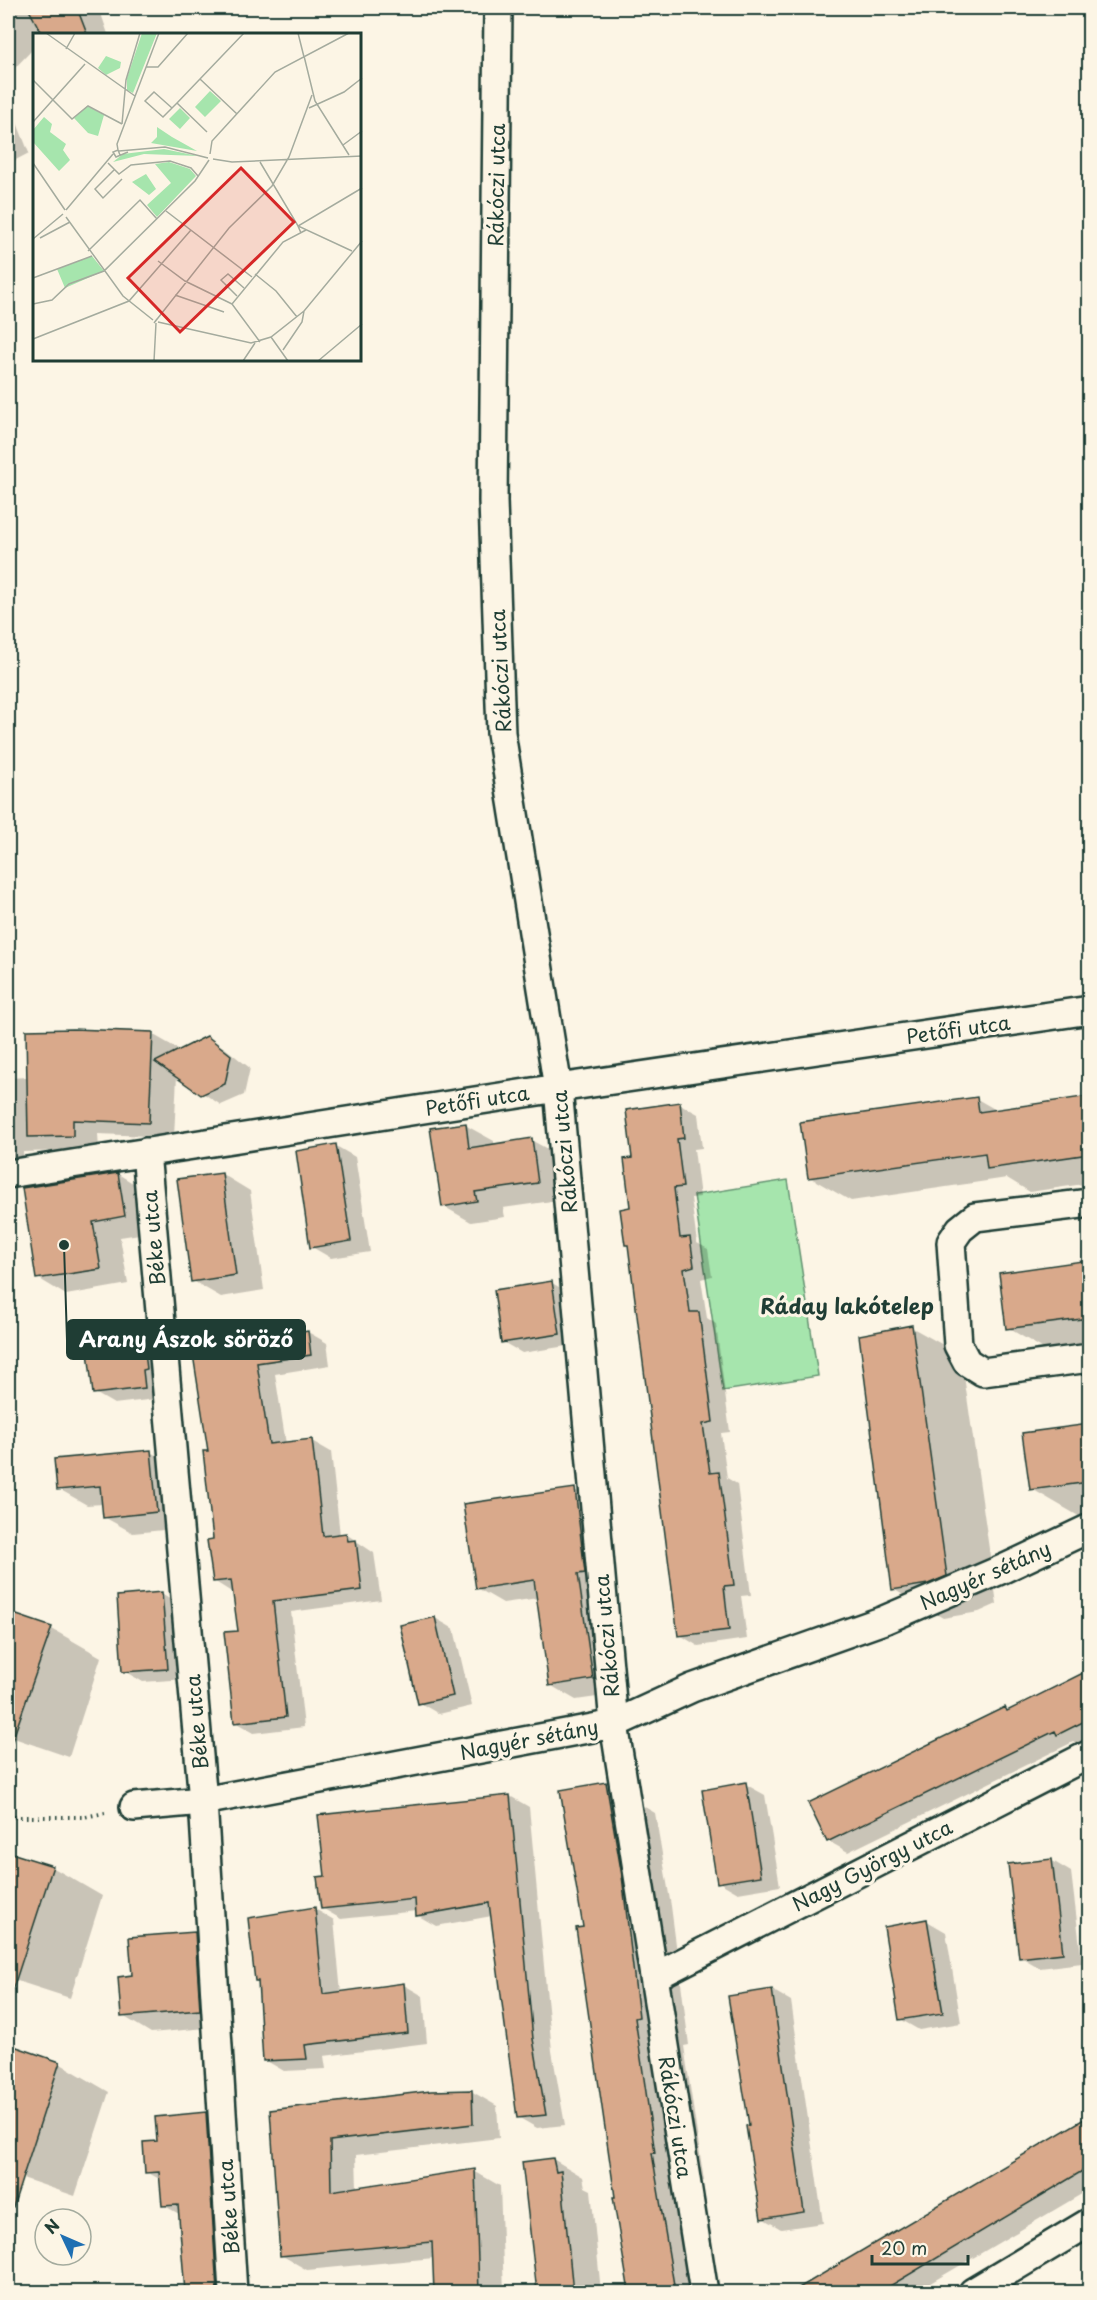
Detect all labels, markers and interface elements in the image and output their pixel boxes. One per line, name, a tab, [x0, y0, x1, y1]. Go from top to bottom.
inset map	[33, 33, 362, 362]
street label: Rákóczi utca	[480, 122, 512, 247]
street label: Rákóczi utca	[482, 608, 518, 733]
street label: Petőfi utca	[904, 1007, 1013, 1051]
street label: Petőfi utca	[423, 1077, 532, 1123]
street label: Rákóczi utca	[544, 1089, 584, 1215]
street label: Béke utca	[134, 1189, 172, 1287]
district label: Ráday lakótelep	[760, 1289, 934, 1321]
callout: Arany Ászok söröző	[67, 1320, 305, 1359]
text: Arany Ászok söröző	[79, 1322, 293, 1354]
street label: Nagyér sétány	[915, 1533, 1055, 1617]
street label: Rákóczi utca	[586, 1573, 626, 1699]
street label: Béke utca	[177, 1673, 215, 1771]
street label: Nagyér sétány	[457, 1711, 601, 1767]
street label: Nagy György utca	[787, 1811, 958, 1918]
street label: Rákóczi utca	[652, 2054, 701, 2181]
street label: Béke utca	[210, 2158, 246, 2256]
north arrow	[33, 2207, 93, 2267]
text: N	[38, 2213, 65, 2239]
scale bar	[872, 2228, 968, 2266]
text: 20 m	[881, 2234, 927, 2261]

